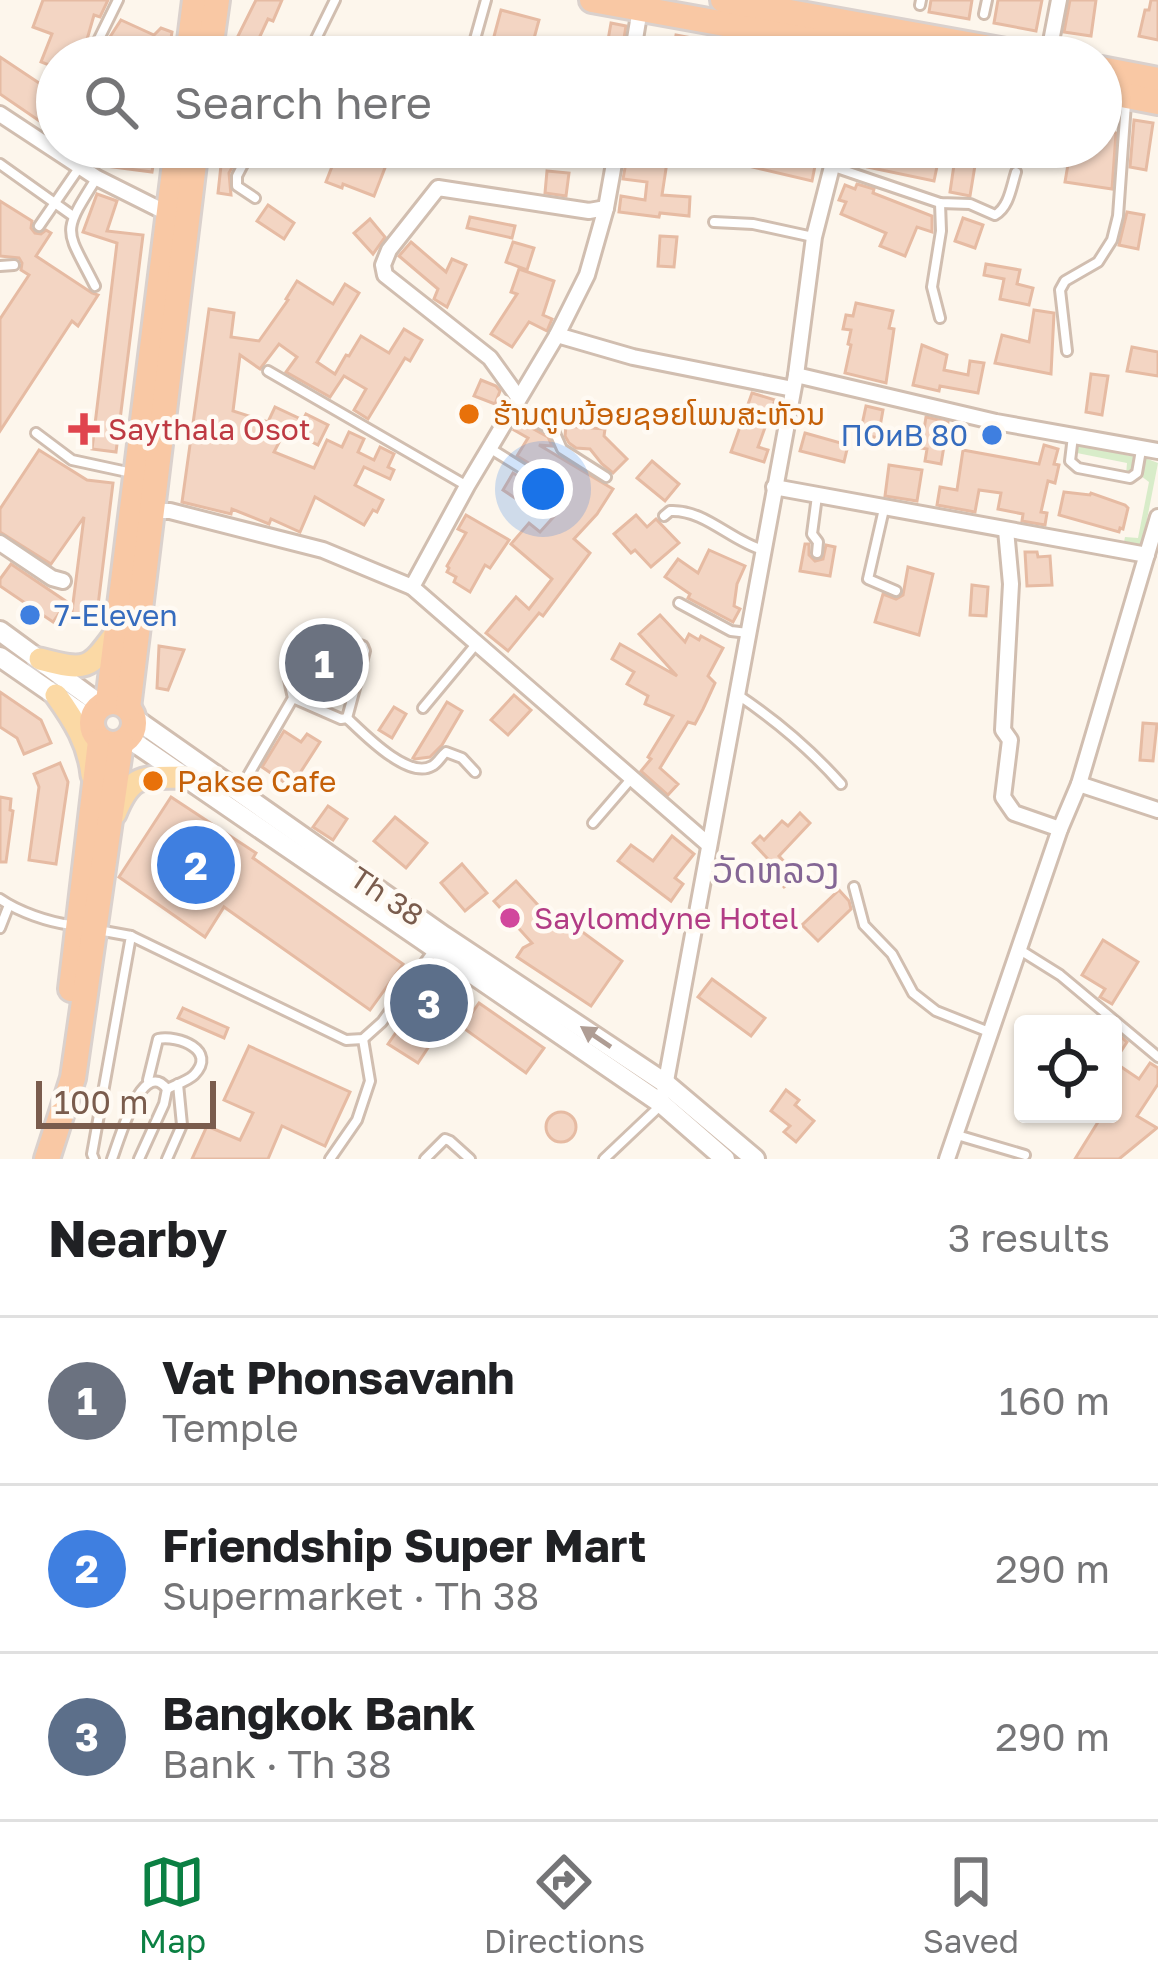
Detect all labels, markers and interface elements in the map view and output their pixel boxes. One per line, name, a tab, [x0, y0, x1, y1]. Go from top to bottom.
search box	[36, 36, 1122, 168]
icon: search	[78, 69, 144, 135]
text: Search here	[174, 75, 432, 129]
place label: ຮ້ານຕູບນ້ອຍຊອຍໂພນສະຫັວນ	[493, 396, 825, 434]
marker: ຮ້ານຕູບນ້ອຍຊອຍໂພນສະຫັວນ	[456, 401, 482, 427]
place label: Saythala Osot	[108, 411, 311, 447]
marker: Saythala Osot	[71, 416, 97, 442]
place label: ПОиВ 80	[841, 417, 968, 453]
marker: ПОиВ 80	[979, 422, 1005, 448]
your location	[513, 459, 573, 519]
place label: 7-Eleven	[54, 597, 178, 633]
marker: 7-Eleven	[17, 602, 43, 628]
pin: 1	[285, 618, 363, 708]
place label: Pakse Cafe	[177, 763, 336, 799]
marker: Pakse Cafe	[140, 768, 166, 794]
pin: 2	[157, 820, 235, 910]
district label: ວັດຫລວງ	[712, 848, 840, 891]
street label: Th 38	[344, 859, 430, 933]
place label: Saylomdyne Hotel	[534, 900, 799, 936]
marker: Saylomdyne Hotel	[497, 905, 523, 931]
pin: 3	[390, 958, 468, 1048]
map controls	[1014, 1015, 1122, 1123]
button: locate	[1014, 1015, 1122, 1123]
one-way arrow	[580, 1026, 613, 1048]
scale bar	[36, 1075, 216, 1128]
text: 100 m	[54, 1082, 148, 1121]
text: Nearby	[48, 1207, 227, 1268]
text: 3 results	[948, 1214, 1110, 1261]
text: Vat Phonsavanh	[162, 1350, 515, 1404]
text: 1	[77, 1377, 97, 1424]
text: 160 m	[999, 1377, 1110, 1424]
text: Temple	[162, 1404, 299, 1451]
text: Friendship Super Mart	[162, 1518, 646, 1572]
text: 2	[75, 1545, 99, 1592]
text: 290 m	[995, 1545, 1110, 1592]
text: Supermarket · Th 38	[162, 1572, 539, 1619]
text: Bangkok Bank	[162, 1686, 475, 1740]
text: 3	[75, 1713, 99, 1760]
text: 290 m	[995, 1713, 1110, 1760]
text: Bank · Th 38	[162, 1740, 392, 1787]
tab: Map	[139, 1849, 206, 1960]
tab: Directions	[484, 1849, 645, 1960]
tab: Saved	[923, 1849, 1019, 1960]

